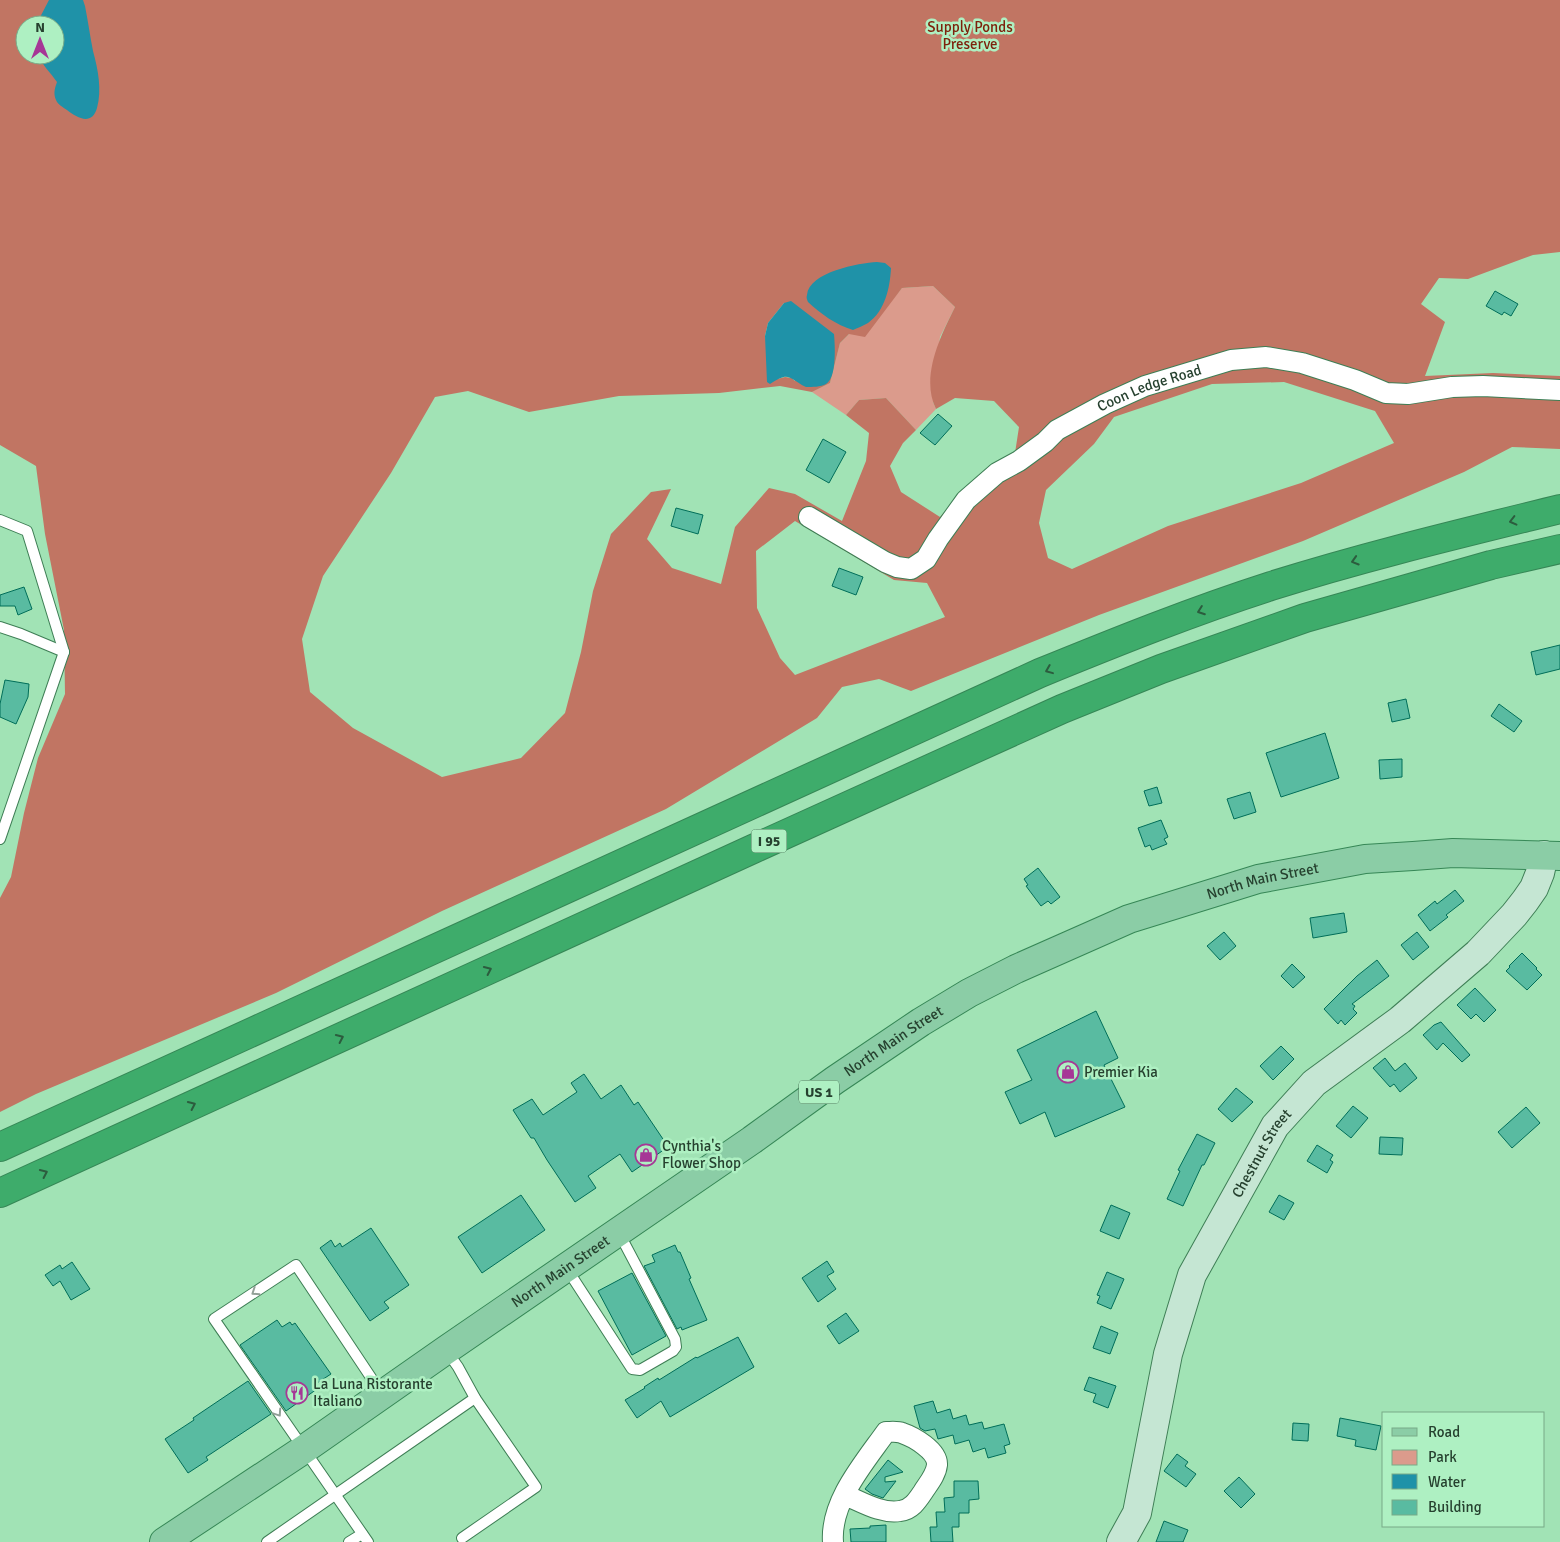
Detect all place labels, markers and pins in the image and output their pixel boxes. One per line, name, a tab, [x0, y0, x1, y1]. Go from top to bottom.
shop icon: Premier Kia	[1056, 1060, 1080, 1084]
place label: Premier Kia	[1084, 1063, 1158, 1081]
place label: Cynthia's Flower Shop	[662, 1137, 741, 1172]
shop icon: Cynthia's Flower Shop	[634, 1143, 658, 1167]
place label: La Luna Ristorante Italiano	[313, 1375, 433, 1410]
restaurant icon: La Luna Ristorante Italiano	[285, 1381, 309, 1405]

